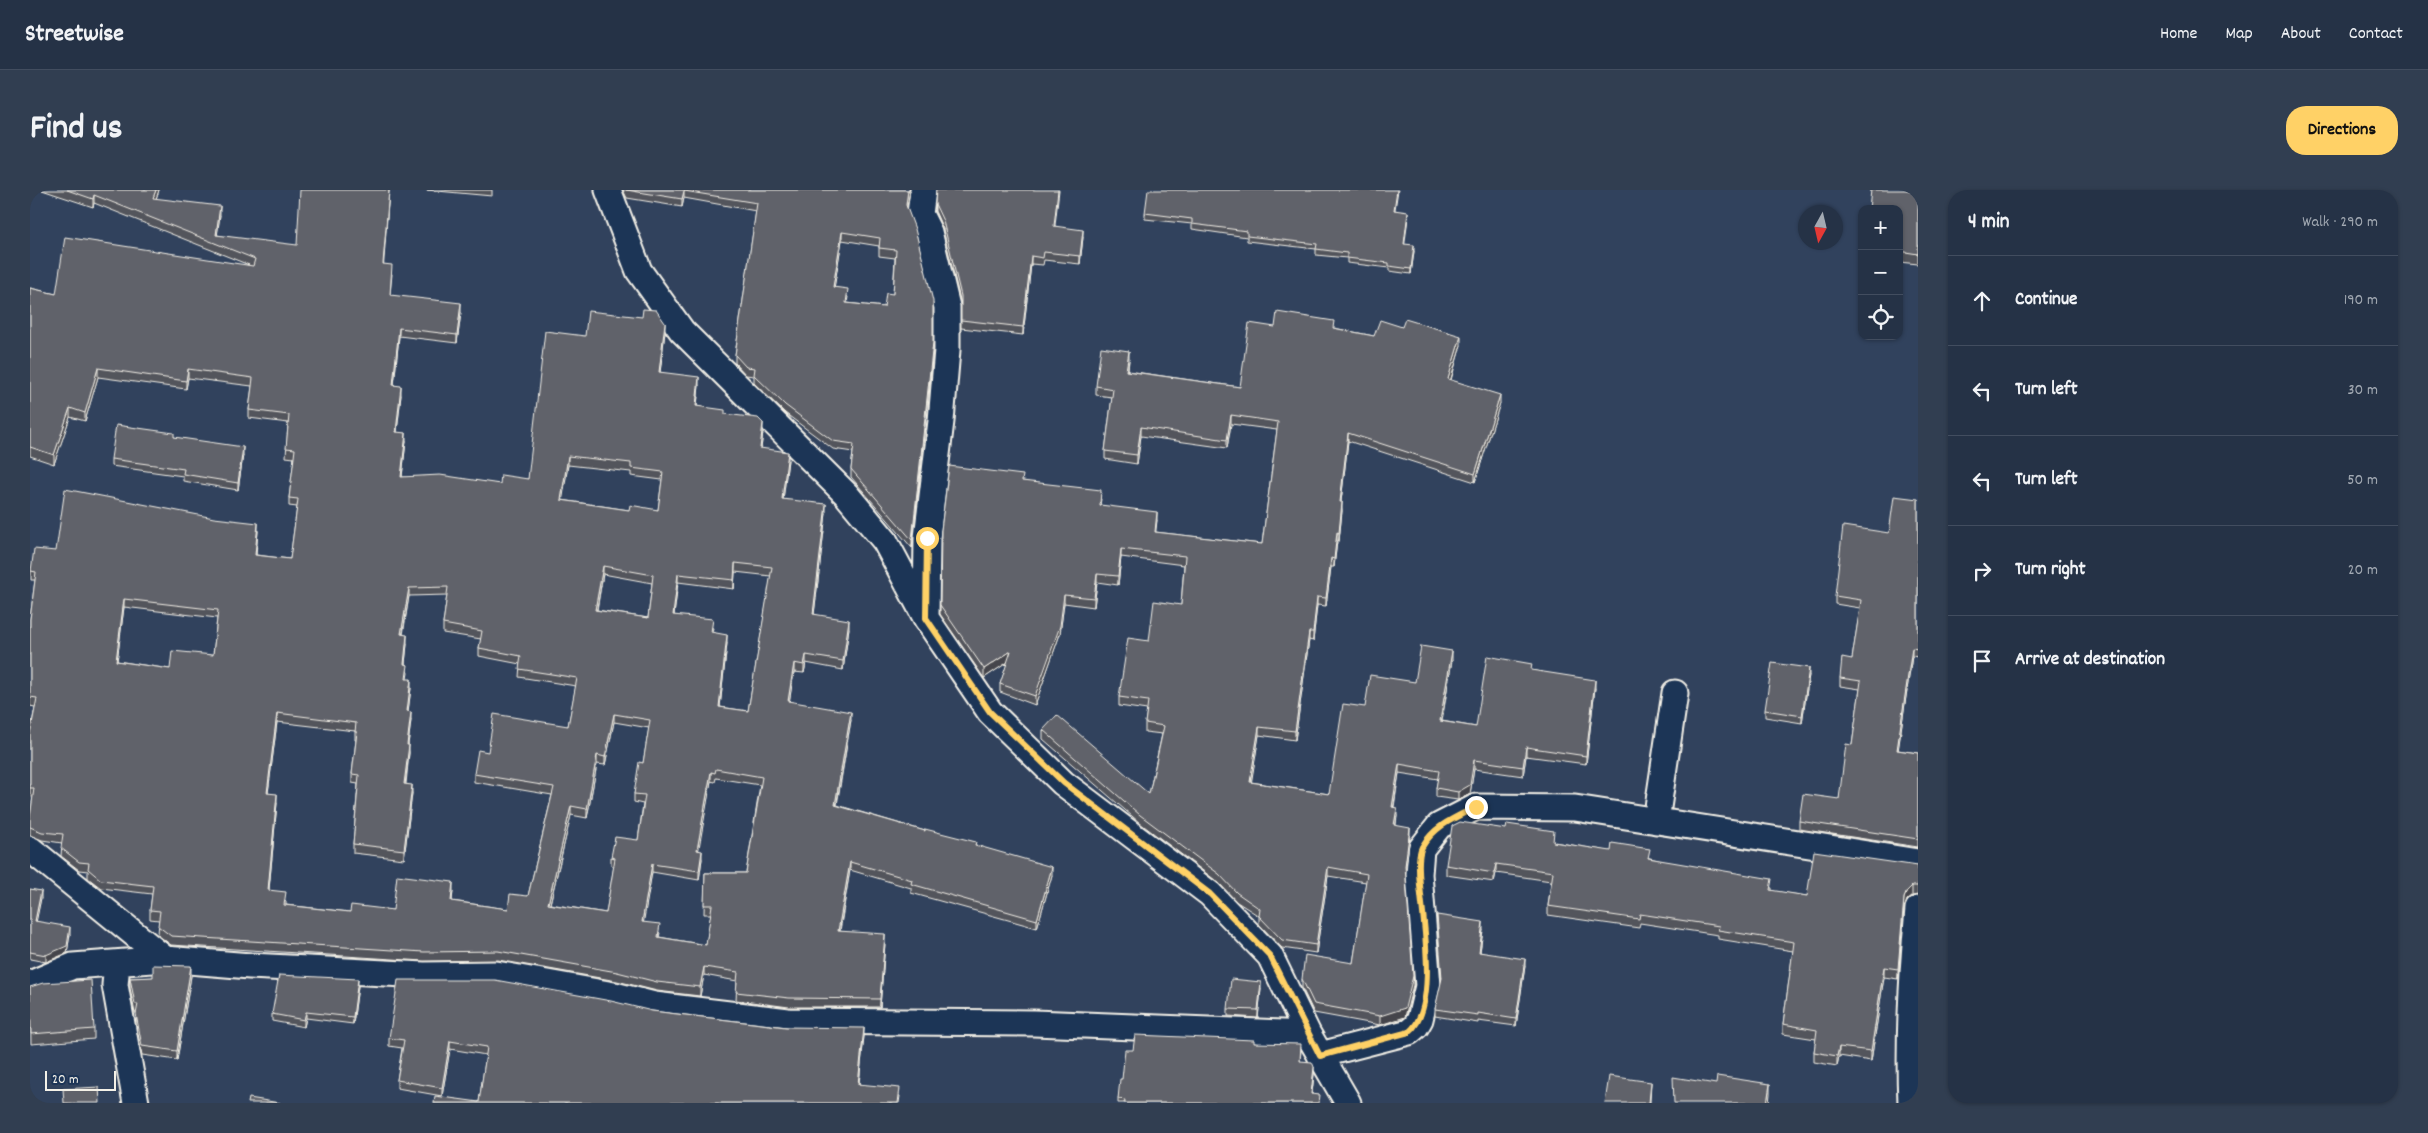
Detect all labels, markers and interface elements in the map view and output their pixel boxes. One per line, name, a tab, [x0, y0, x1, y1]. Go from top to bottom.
text: Streetwise	[25, 18, 124, 52]
text: Home	[2160, 22, 2197, 47]
text: Map	[2225, 22, 2253, 47]
text: About	[2281, 22, 2321, 47]
text: Contact	[2349, 22, 2403, 47]
text: Find us	[30, 105, 122, 155]
button: Directions	[2286, 106, 2398, 155]
north arrow	[1798, 205, 1843, 250]
map controls	[1858, 205, 1903, 340]
button: +	[1858, 205, 1903, 250]
text: 4 min	[1968, 208, 2010, 238]
text: Walk · 290 m	[2302, 211, 2378, 234]
button: −	[1858, 250, 1903, 295]
icon: ahead	[1968, 287, 1996, 315]
text: Continue	[2015, 287, 2077, 314]
text: 190 m	[2344, 289, 2378, 312]
button: locate	[1858, 295, 1903, 340]
icon: left	[1968, 377, 1996, 405]
text: Turn left	[2015, 377, 2078, 404]
text: 30 m	[2348, 379, 2378, 402]
icon: left	[1968, 467, 1996, 495]
text: Turn left	[2015, 467, 2078, 494]
text: 50 m	[2347, 469, 2378, 492]
route start	[916, 527, 939, 550]
icon: right	[1968, 557, 1996, 585]
text: Turn right	[2015, 557, 2086, 584]
text: 20 m	[2348, 559, 2378, 582]
icon: arrive	[1968, 647, 1996, 675]
text: Arrive at destination	[2015, 647, 2165, 674]
route end	[1465, 796, 1488, 819]
scale bar	[45, 1068, 116, 1091]
text: 20 m	[52, 1070, 79, 1090]

